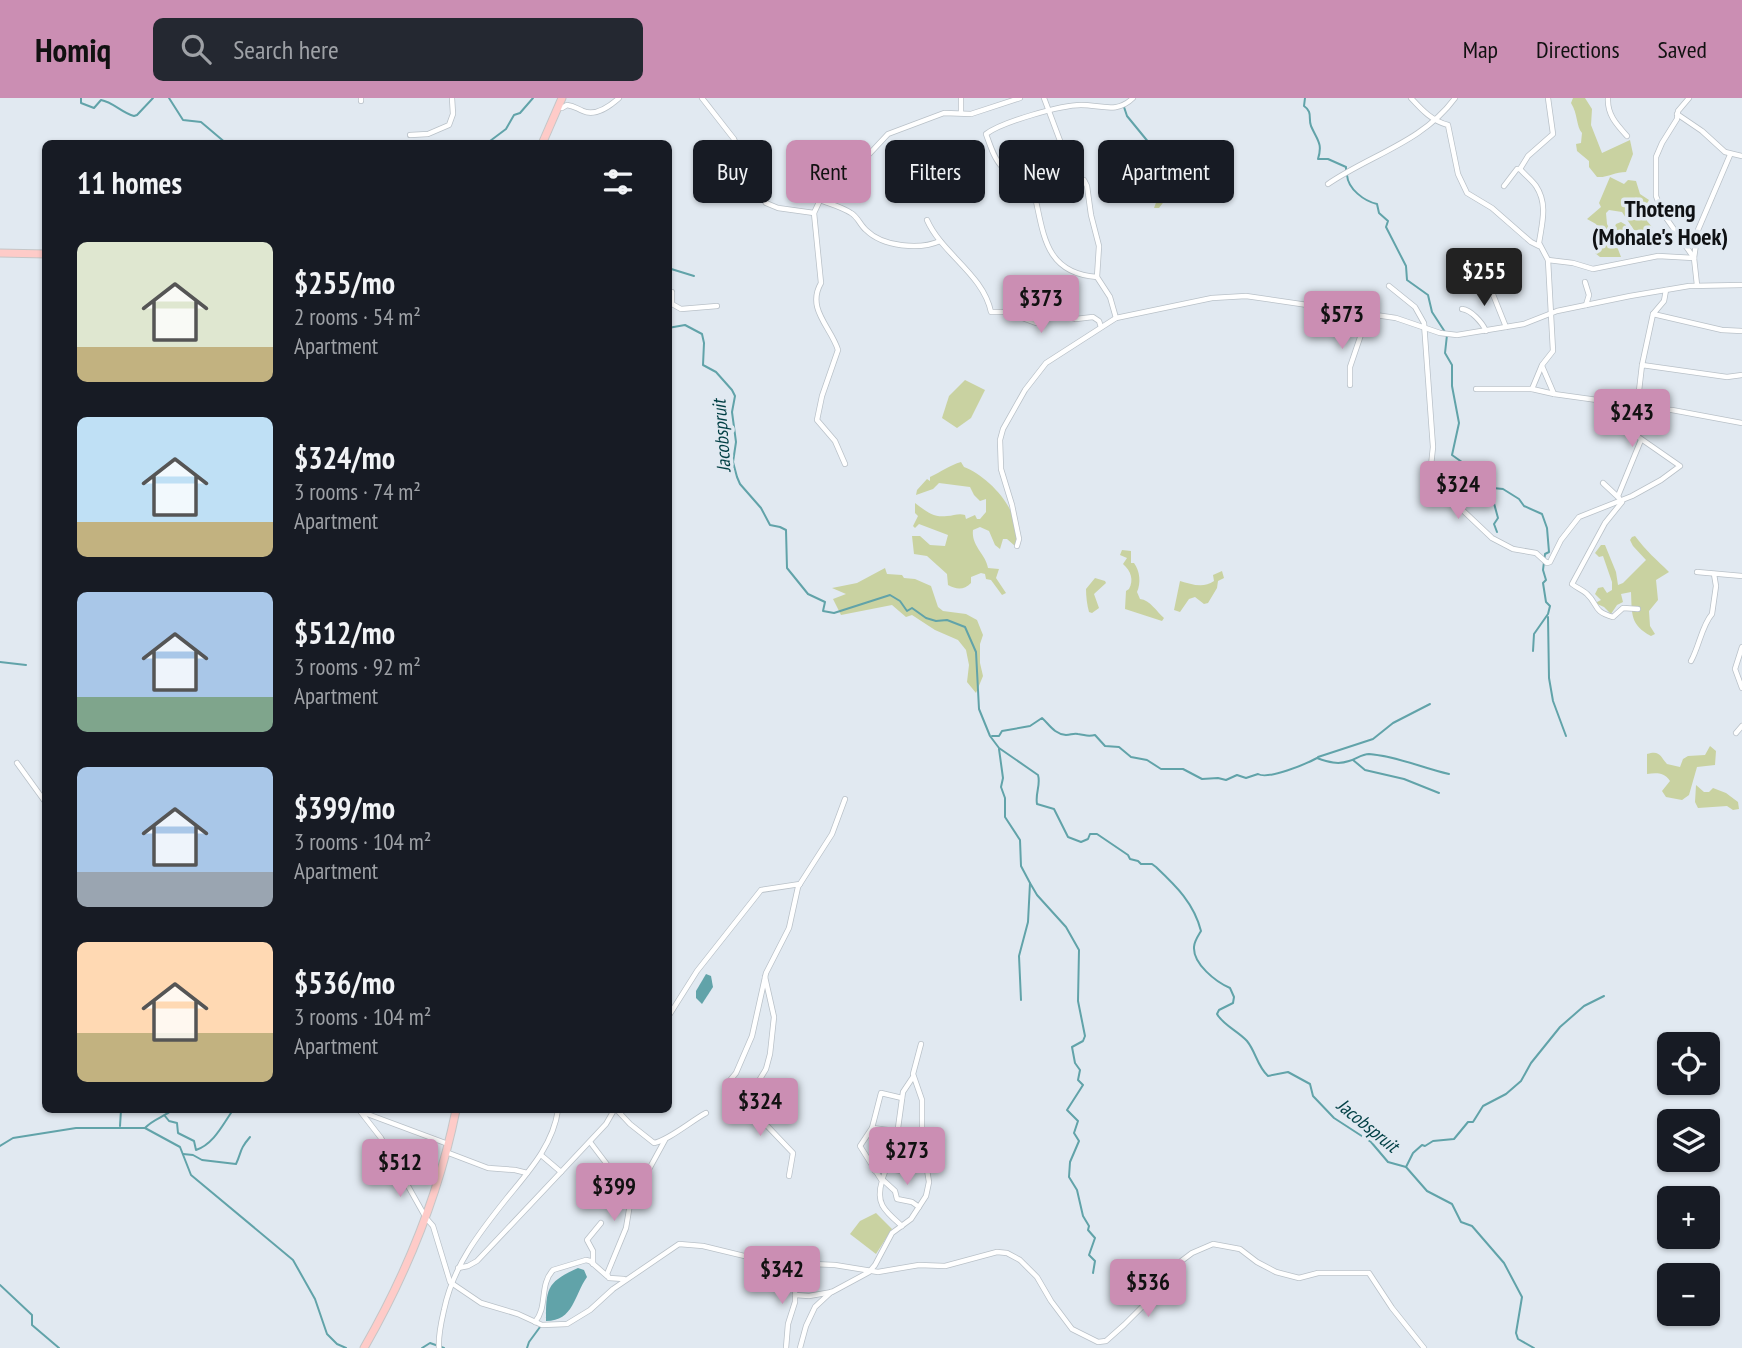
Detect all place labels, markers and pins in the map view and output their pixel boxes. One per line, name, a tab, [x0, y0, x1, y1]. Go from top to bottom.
pin: $255	[1443, 248, 1525, 308]
pin: $373	[1000, 275, 1082, 335]
pin: $573	[1301, 292, 1383, 351]
pin: $243	[1591, 390, 1673, 449]
pin: $324	[1417, 462, 1499, 521]
pin: $324	[719, 1079, 801, 1138]
pin: $273	[866, 1128, 948, 1187]
pin: $512	[359, 1140, 441, 1199]
pin: $399	[573, 1164, 655, 1223]
pin: $342	[741, 1246, 823, 1306]
pin: $536	[1107, 1260, 1189, 1319]

